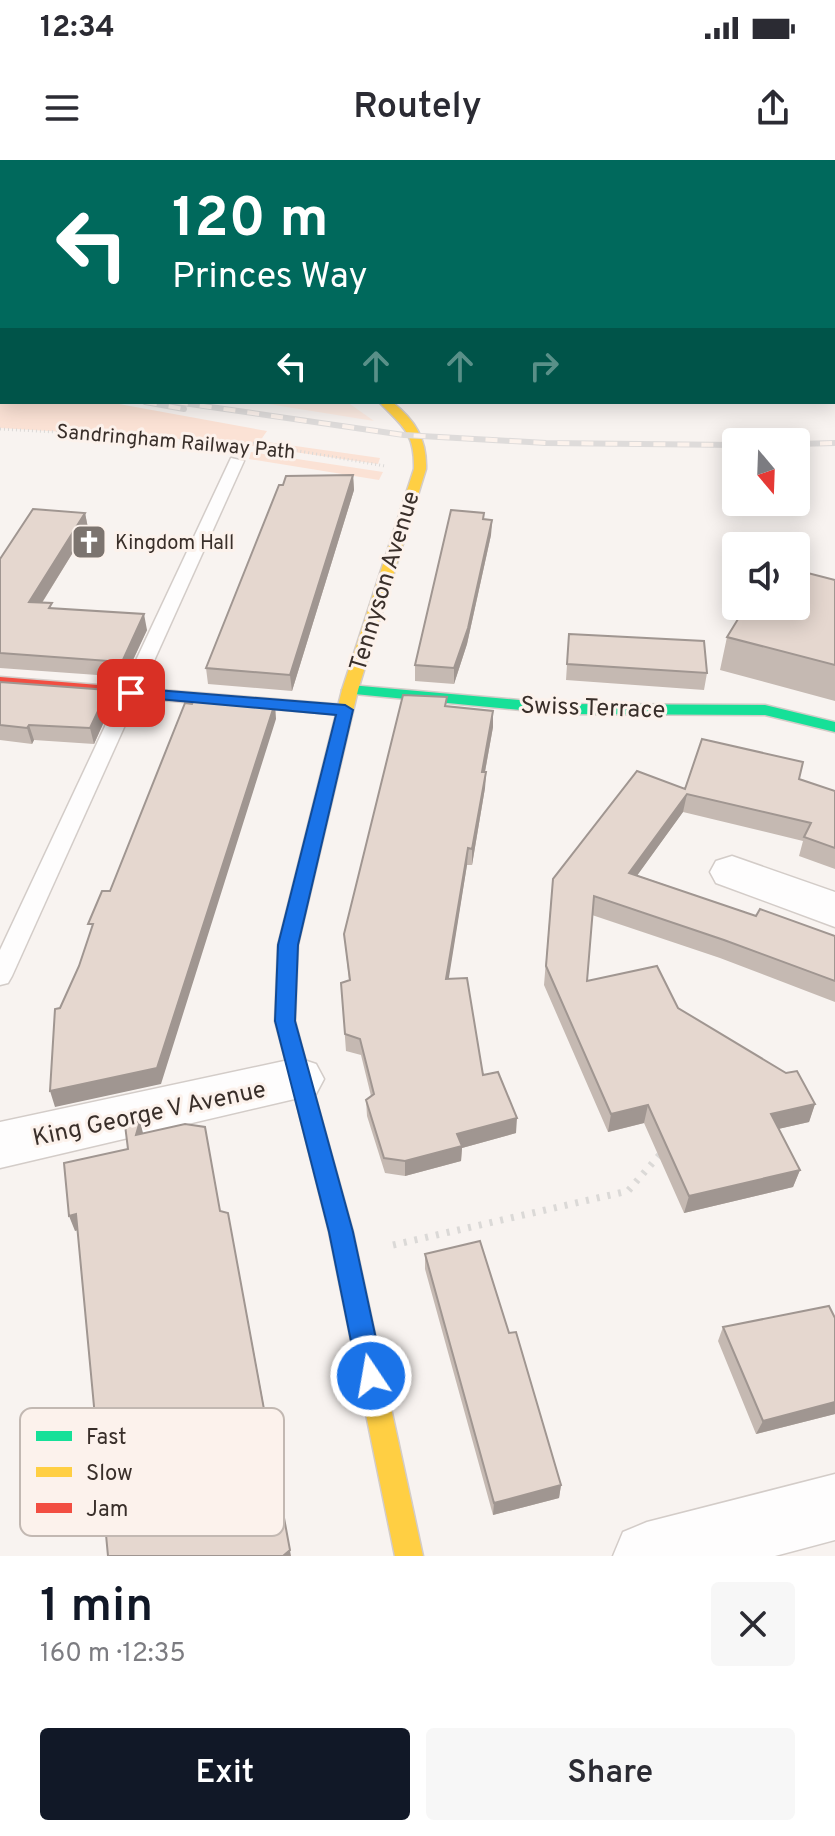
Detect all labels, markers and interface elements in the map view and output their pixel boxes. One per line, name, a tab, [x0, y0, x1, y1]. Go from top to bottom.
text: 12:34	[40, 10, 115, 47]
text: Routely	[353, 85, 482, 131]
icon: menu	[40, 86, 84, 130]
icon: share	[751, 86, 795, 130]
text: 120 m	[172, 186, 329, 256]
icon: left	[40, 192, 144, 296]
text: Princes Way	[172, 255, 368, 301]
icon: left	[270, 344, 314, 388]
icon: ahead	[354, 344, 398, 388]
icon: ahead	[438, 344, 482, 388]
icon: right	[522, 344, 566, 388]
street label: Sandringham Railway Path	[55, 420, 296, 466]
north arrow	[722, 428, 810, 516]
map controls	[722, 428, 810, 620]
street label: Tennyson Avenue	[344, 488, 428, 675]
church icon: Kingdom Hall	[70, 523, 108, 561]
place label: Kingdom Hall	[115, 531, 234, 557]
button: sound	[722, 532, 810, 620]
pin	[97, 659, 165, 727]
icon: arrive	[109, 671, 153, 715]
street label: Swiss Terrace	[520, 691, 666, 727]
street label: King George V Avenue	[30, 1076, 269, 1154]
position arrow	[329, 1334, 413, 1418]
legend	[20, 1408, 284, 1536]
text: Fast	[86, 1425, 127, 1452]
text: Slow	[86, 1461, 133, 1488]
text: Jam	[86, 1497, 129, 1524]
text: 1 min	[40, 1578, 153, 1638]
button: close	[711, 1582, 795, 1666]
text: 160 m · 12:35	[40, 1638, 186, 1671]
button: Exit	[40, 1728, 410, 1820]
button: Share	[426, 1728, 795, 1820]

